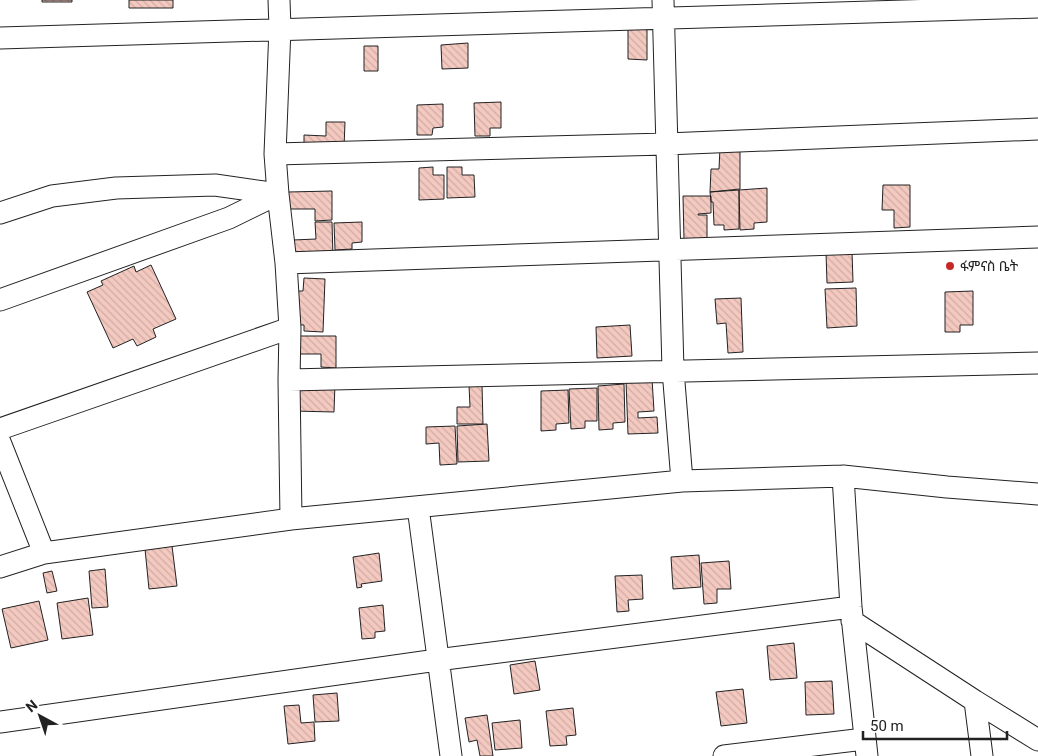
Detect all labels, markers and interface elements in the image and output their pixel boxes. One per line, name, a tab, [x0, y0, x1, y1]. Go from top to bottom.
place label: ፋምናስ ቤት	[960, 258, 1019, 274]
marker: ፋምናስ ቤት	[944, 260, 956, 272]
north arrow	[15, 691, 65, 741]
text: N	[23, 697, 41, 715]
scale bar	[863, 708, 1007, 740]
text: 50 m	[870, 717, 904, 735]

